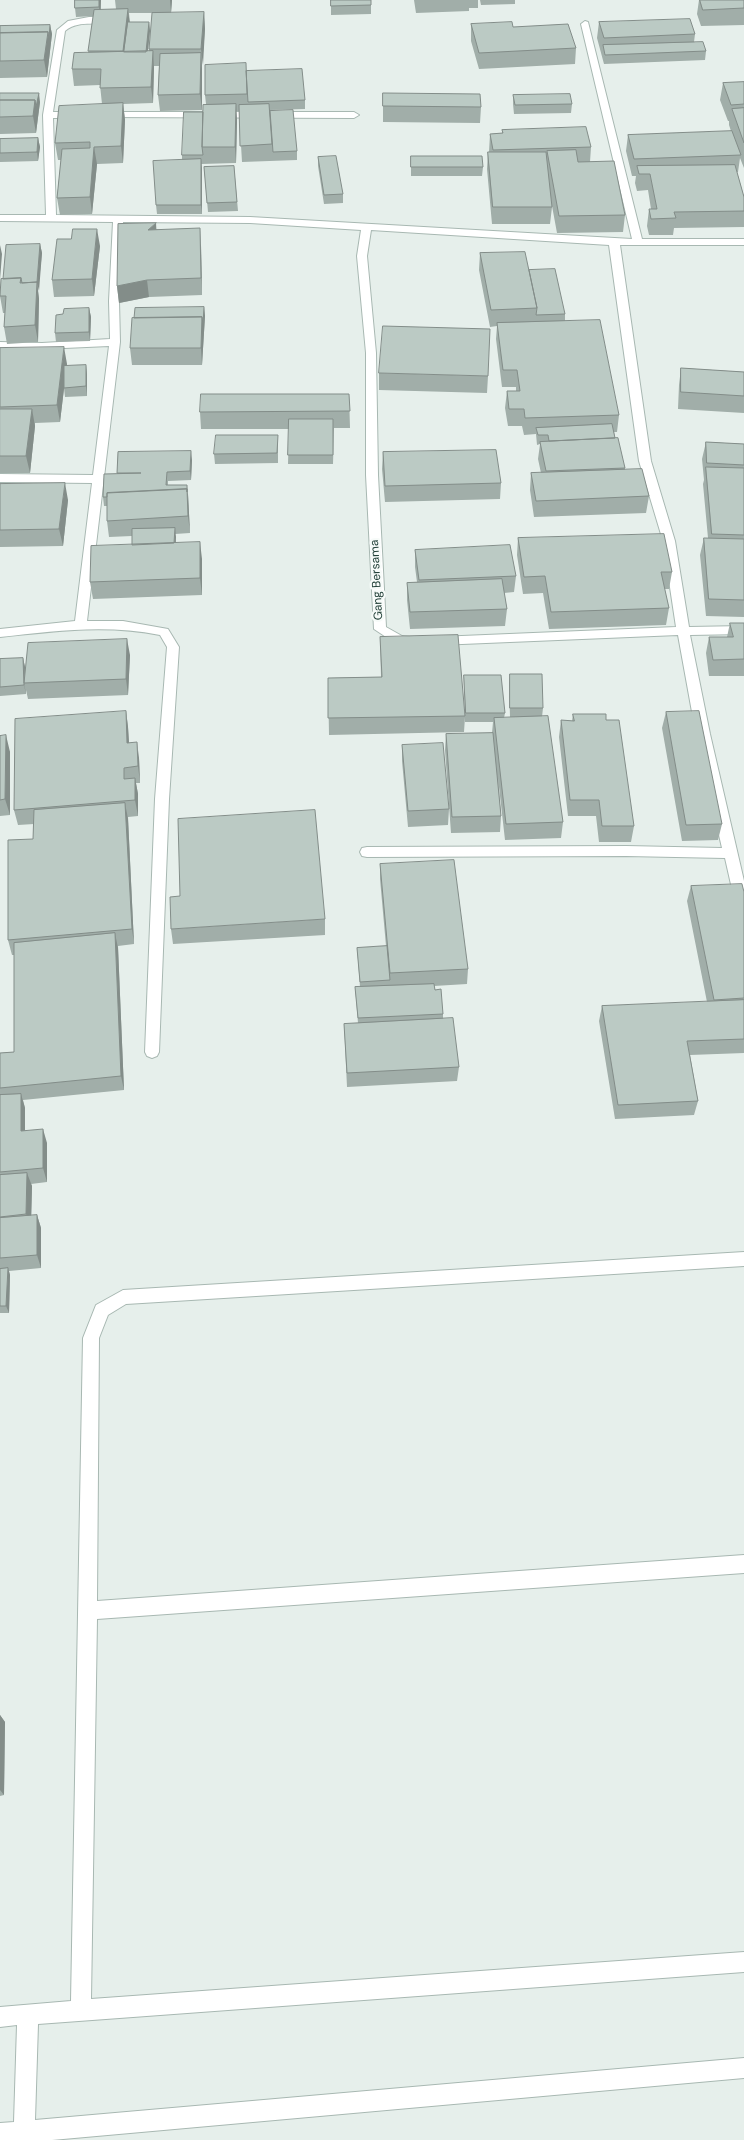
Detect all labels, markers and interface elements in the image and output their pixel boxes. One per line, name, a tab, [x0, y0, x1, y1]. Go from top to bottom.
street label: Gang Bersama	[368, 539, 386, 621]

